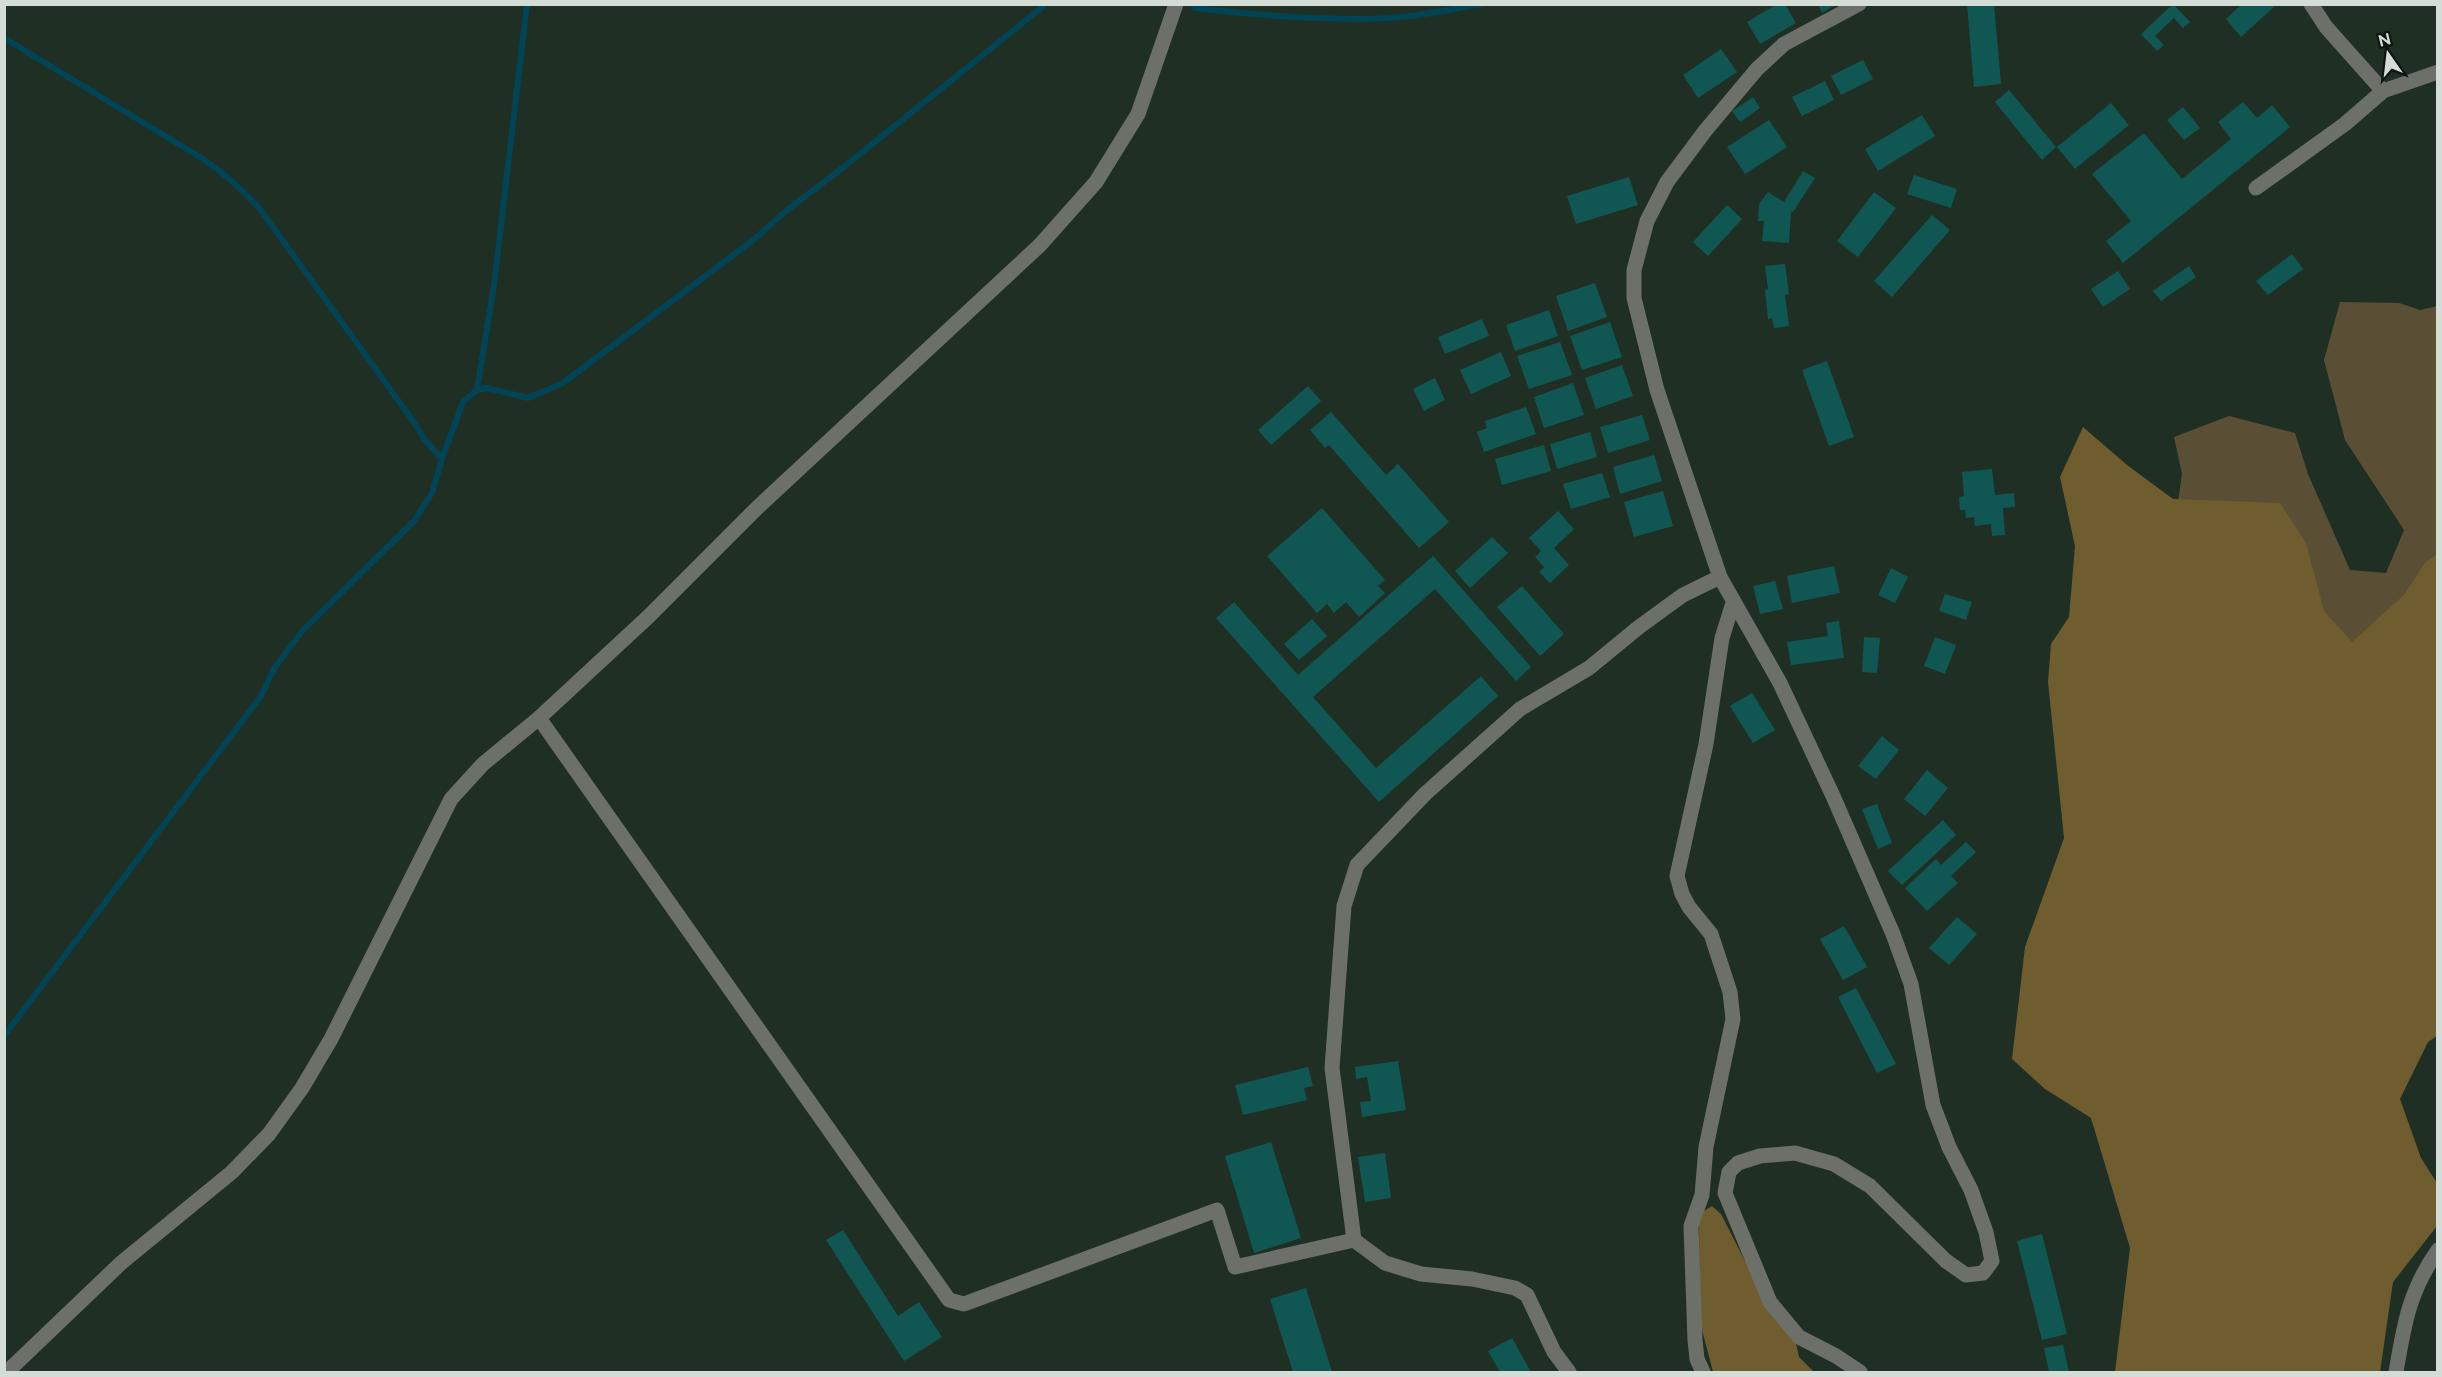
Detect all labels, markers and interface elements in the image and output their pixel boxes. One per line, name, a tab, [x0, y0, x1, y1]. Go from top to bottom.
north arrow	[2358, 24, 2418, 84]
text: N	[2376, 29, 2393, 51]

